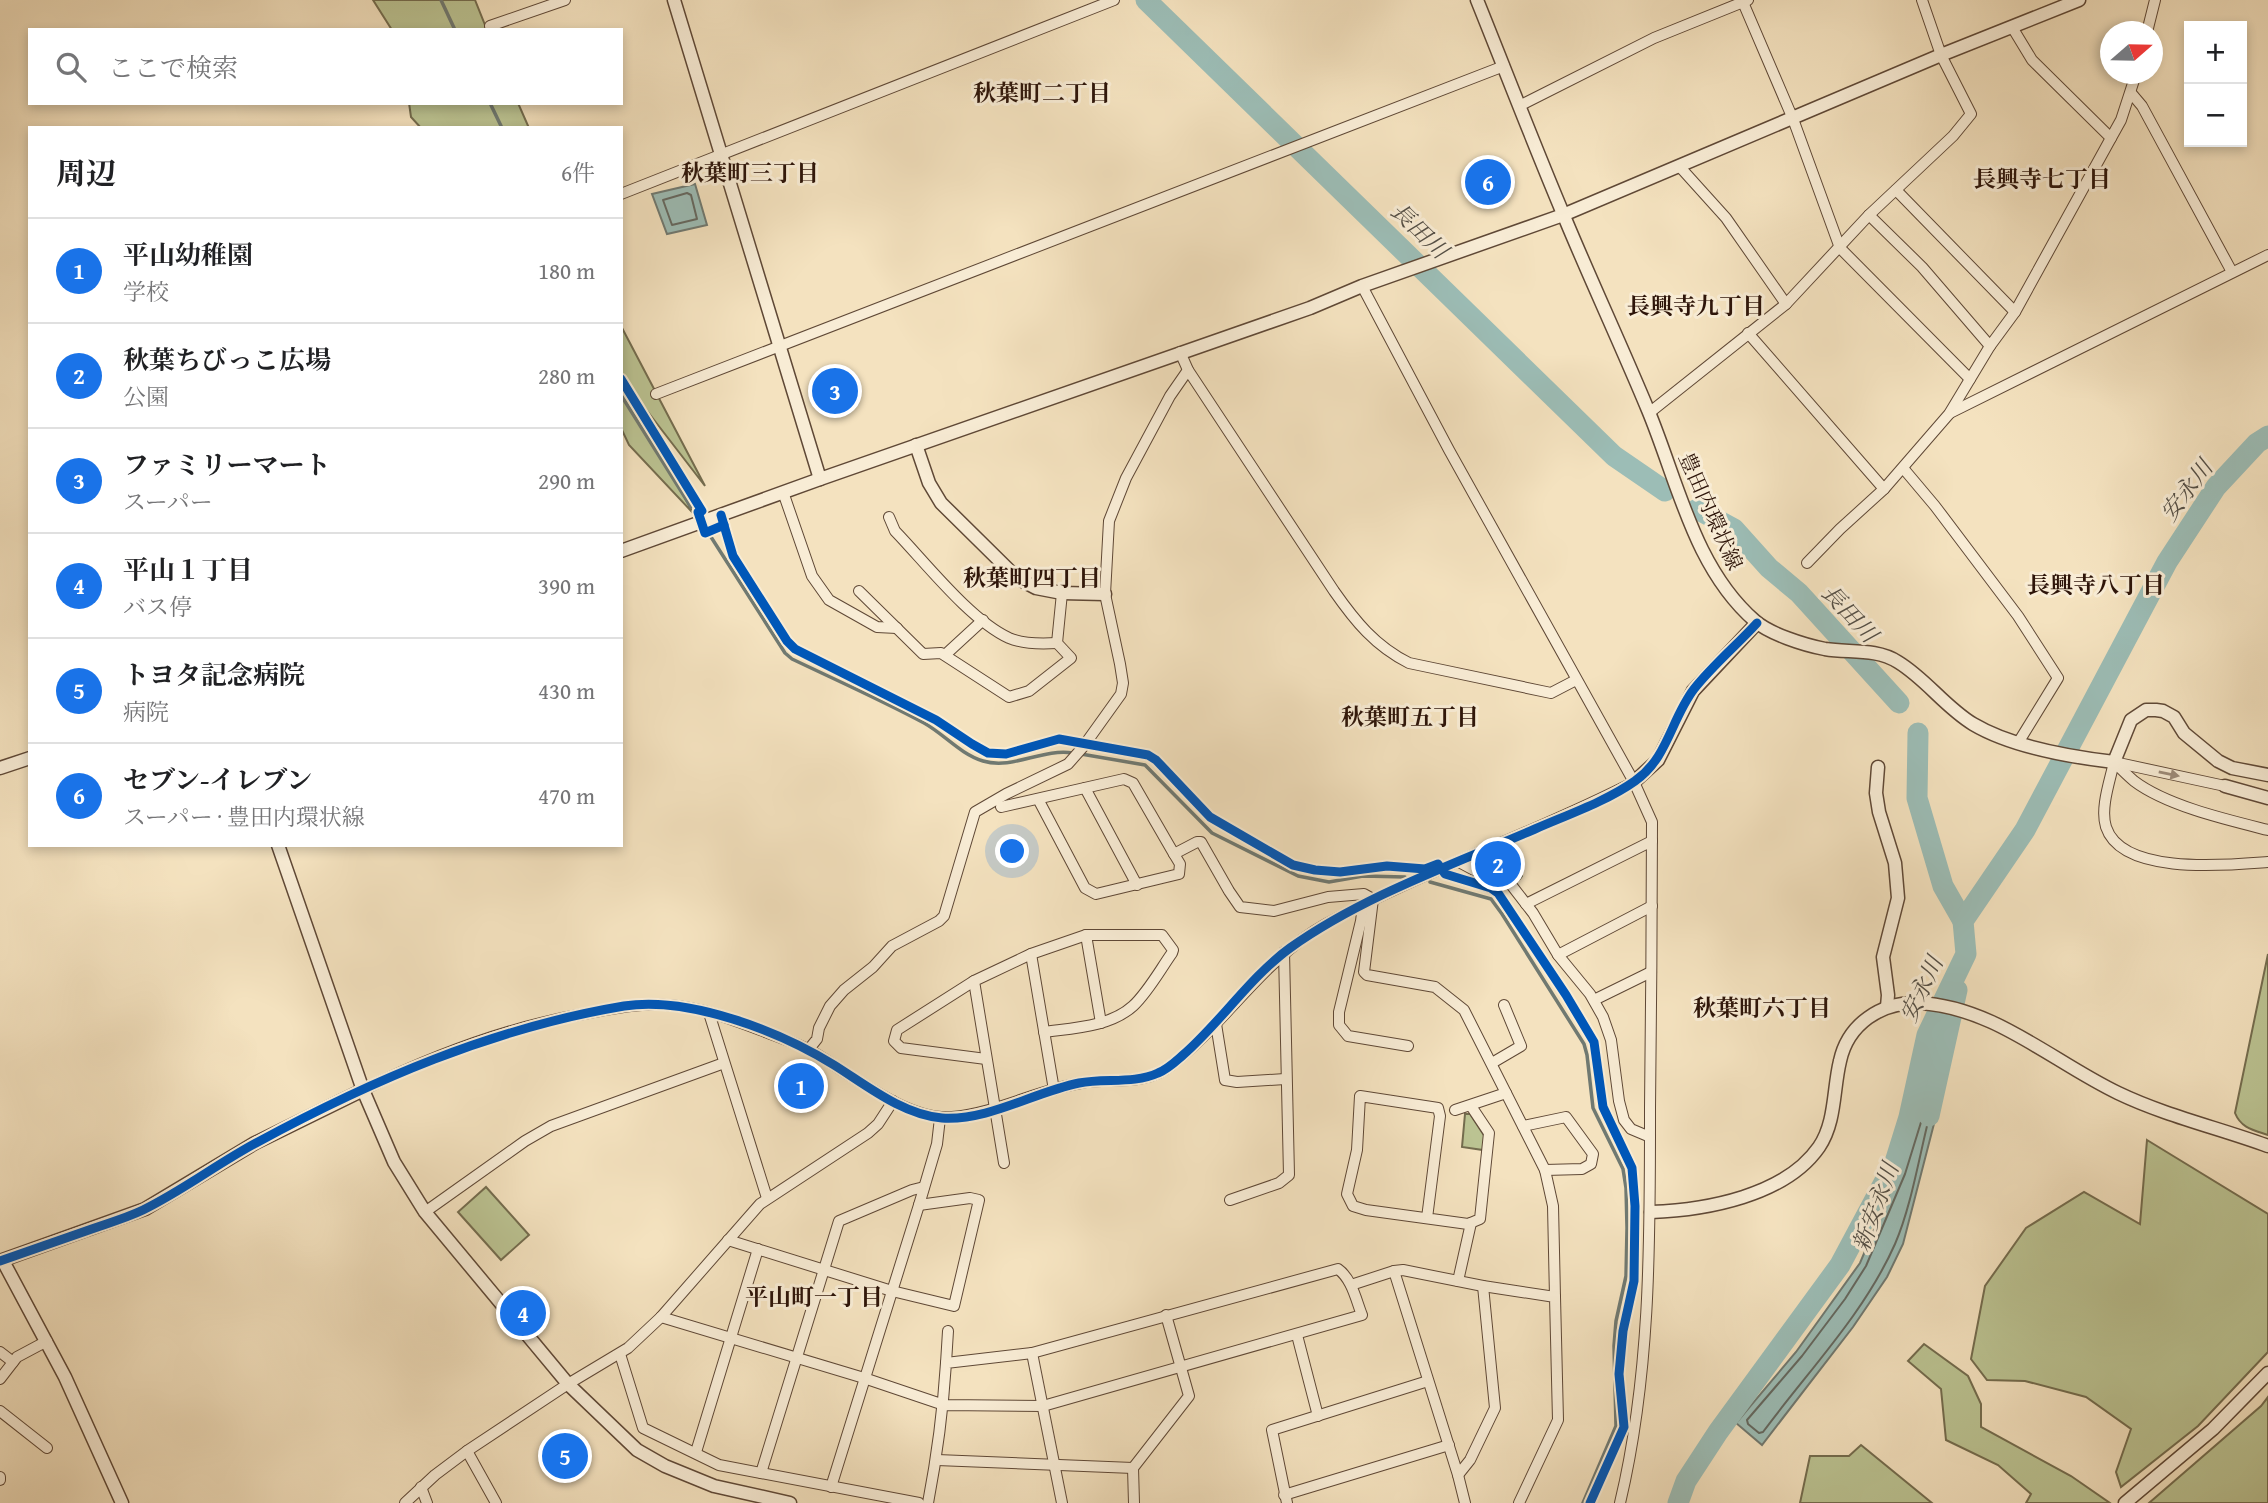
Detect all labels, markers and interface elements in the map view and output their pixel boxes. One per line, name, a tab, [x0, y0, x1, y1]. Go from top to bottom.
north arrow	[2100, 21, 2163, 84]
map controls	[2184, 21, 2247, 147]
button: +	[2184, 21, 2247, 84]
search box	[28, 28, 623, 105]
icon: search	[52, 48, 90, 86]
text: ここで検索	[108, 48, 238, 87]
district label: 秋葉町二丁目	[973, 76, 1111, 109]
button: −	[2184, 84, 2247, 147]
text: 周辺	[56, 151, 116, 195]
text: 6件	[561, 156, 595, 189]
district label: 秋葉町三丁目	[681, 156, 819, 189]
pin: 6	[1465, 156, 1511, 208]
district label: 長興寺七丁目	[1973, 162, 2111, 195]
water label: 長田川	[1384, 194, 1458, 268]
text: 平山幼稚園	[123, 235, 253, 274]
text: 1	[73, 254, 85, 287]
text: 180 m	[538, 254, 595, 287]
text: 学校	[123, 275, 169, 308]
district label: 長興寺九丁目	[1627, 289, 1765, 322]
text: 秋葉ちびっこ広場	[123, 340, 331, 379]
text: 2	[73, 359, 85, 392]
text: 280 m	[538, 359, 595, 392]
pin: 3	[812, 365, 858, 417]
text: 公園	[123, 380, 169, 413]
text: ファミリーマート	[123, 445, 330, 484]
street label: 豊田内環状線	[1671, 447, 1751, 575]
water label: 安永川	[2152, 450, 2222, 527]
text: 3	[73, 464, 85, 497]
text: 290 m	[538, 464, 595, 497]
text: スーパー	[123, 485, 213, 518]
text: 平山１丁目	[123, 550, 253, 589]
district label: 秋葉町四丁目	[963, 561, 1101, 594]
district label: 長興寺八丁目	[2027, 568, 2165, 601]
text: 4	[73, 569, 85, 602]
text: 390 m	[538, 569, 595, 602]
water label: 長田川	[1814, 577, 1888, 652]
text: バス停	[123, 590, 192, 623]
text: トヨタ記念病院	[123, 655, 305, 694]
text: 5	[73, 674, 85, 707]
text: 430 m	[538, 674, 595, 707]
text: 病院	[123, 695, 169, 728]
district label: 秋葉町五丁目	[1341, 700, 1479, 733]
text: セブン-イレブン	[123, 760, 312, 799]
one-way arrow	[2158, 769, 2180, 780]
text: 6	[73, 779, 85, 812]
text: 470 m	[538, 779, 595, 812]
text: スーパー · 豊田内環状線	[123, 800, 365, 833]
your location	[995, 834, 1029, 868]
pin: 2	[1475, 838, 1521, 890]
water label: 安永川	[1891, 948, 1952, 1027]
district label: 秋葉町六丁目	[1693, 991, 1831, 1024]
pin: 1	[778, 1060, 824, 1112]
water label: 新安永川	[1844, 1155, 1907, 1256]
district label: 平山町一丁目	[745, 1280, 883, 1313]
pin: 4	[500, 1287, 546, 1339]
pin: 5	[542, 1430, 588, 1482]

